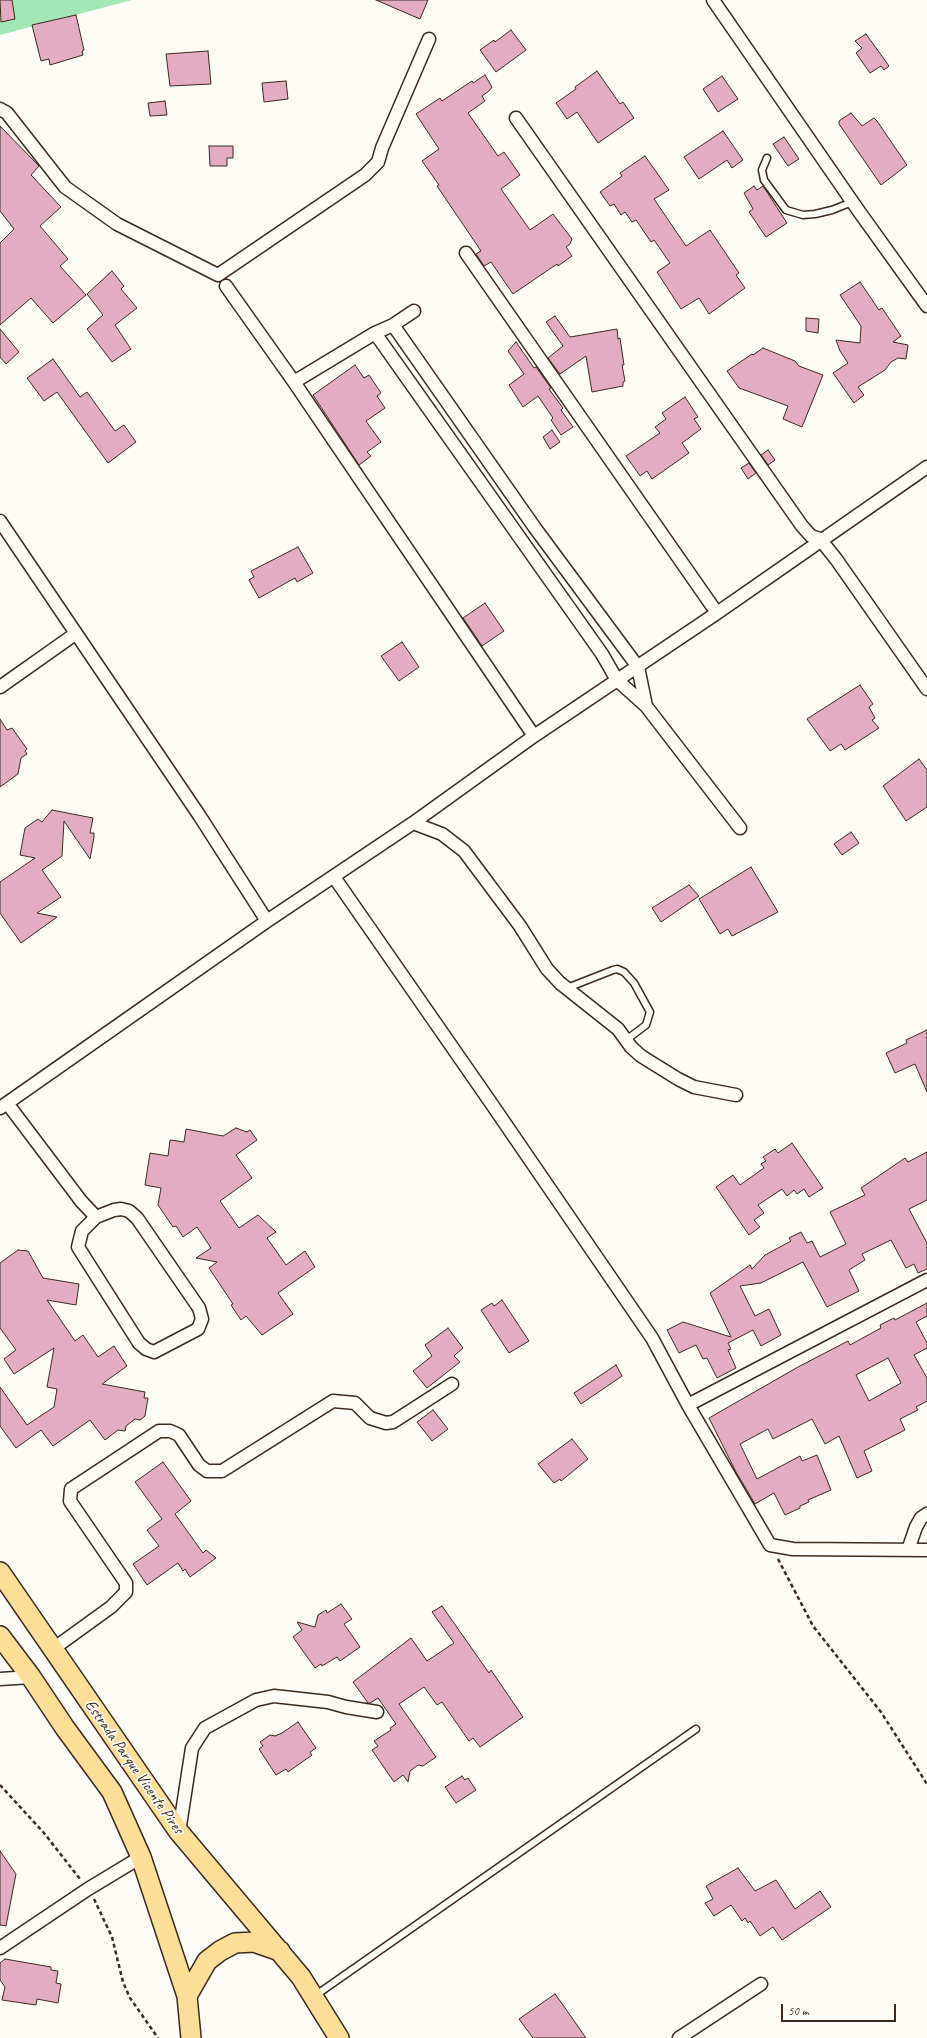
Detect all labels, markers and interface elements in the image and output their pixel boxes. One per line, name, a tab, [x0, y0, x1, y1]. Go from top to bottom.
street label: Estrada Parque Vicente Pires	[80, 1696, 188, 1838]
scale bar	[783, 1996, 898, 2022]
text: 50 m	[788, 2003, 808, 2019]

